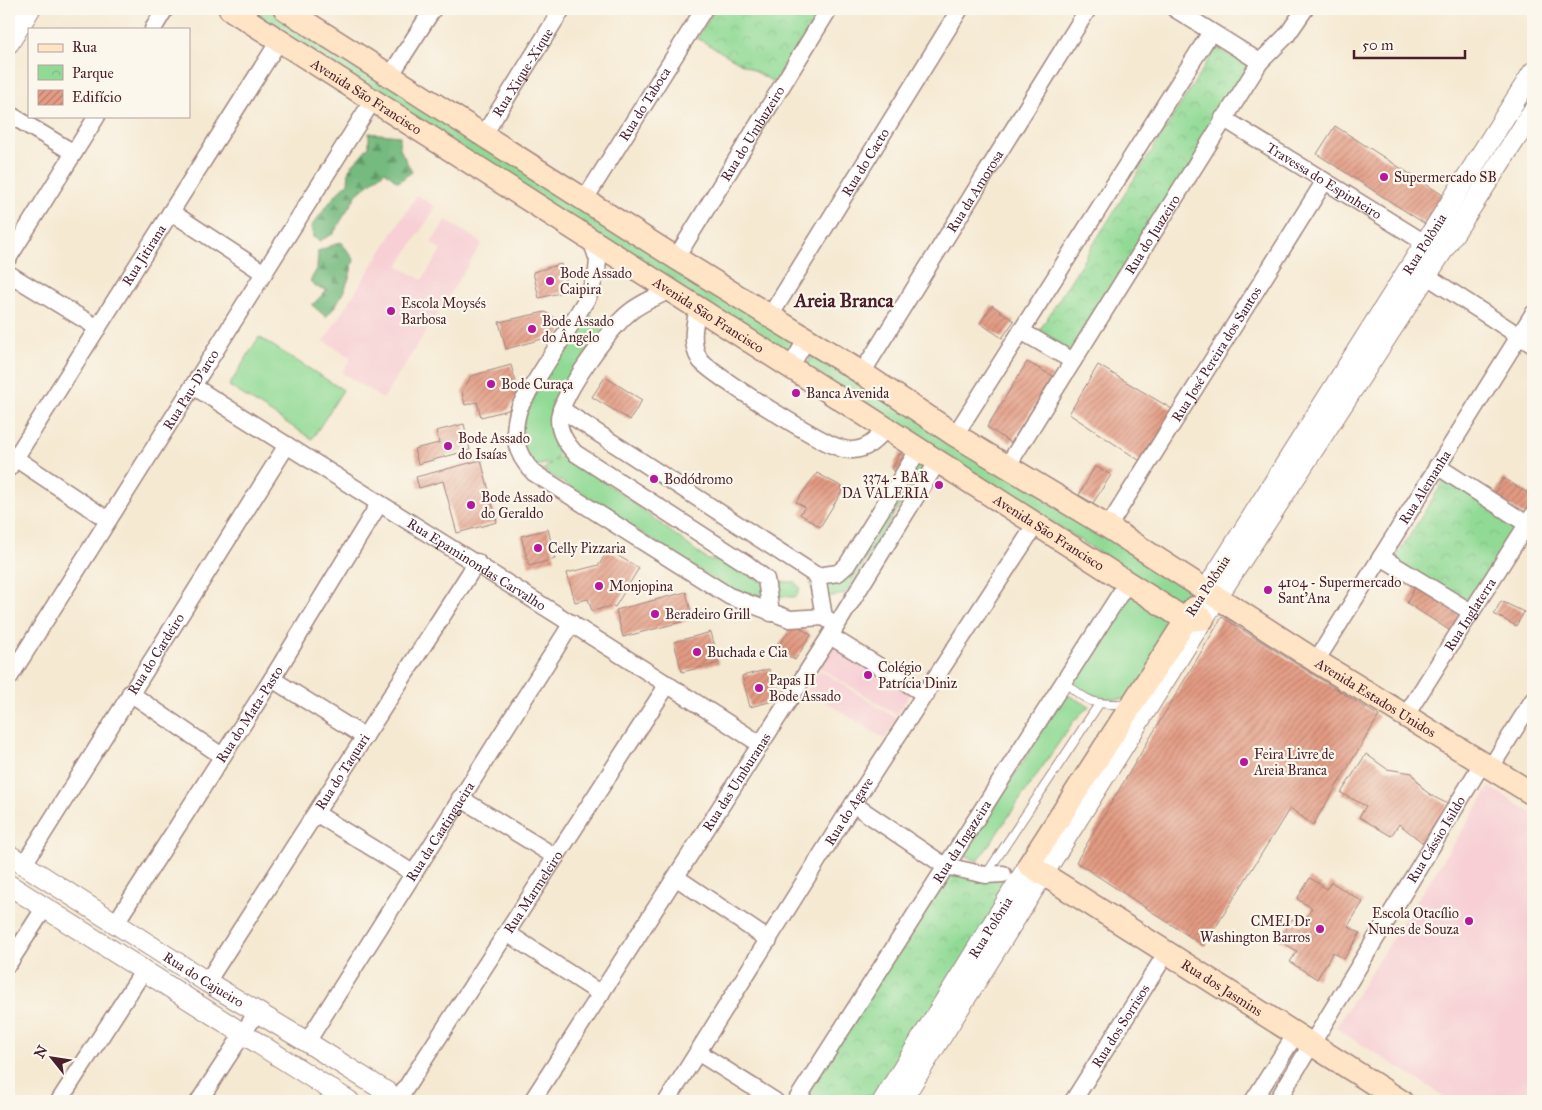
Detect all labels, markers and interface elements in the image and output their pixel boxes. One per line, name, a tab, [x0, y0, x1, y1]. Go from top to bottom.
street label: Rua Xique-Xique	[489, 25, 557, 120]
legend	[28, 28, 190, 118]
scale bar	[1354, 28, 1466, 60]
text: 50 m	[1362, 36, 1394, 54]
text: Rua	[72, 38, 97, 56]
street label: Avenida São Francisco	[307, 54, 425, 138]
text: Parque	[72, 64, 114, 83]
street label: Rua do Taboca	[615, 64, 674, 144]
street label: Rua do Umbuzeiro	[717, 83, 788, 184]
text: Edifício	[72, 88, 122, 106]
street label: Rua do Cacto	[838, 125, 893, 199]
street label: Travessa do Espinheiro	[1263, 139, 1385, 223]
street label: Rua da Amorosa	[943, 147, 1007, 236]
place label: Supermercado SB	[1394, 169, 1497, 186]
marker: Supermercado SB	[1378, 171, 1390, 183]
street label: Rua do Juazeiro	[1121, 191, 1183, 277]
street label: Rua Polônia	[1399, 210, 1450, 278]
street label: Rua Jitirana	[118, 221, 169, 289]
place label: Bode Assado Caipira	[560, 265, 632, 298]
street label: Avenida São Francisco	[649, 273, 767, 357]
marker: Bode Assado Caipira	[544, 275, 556, 287]
street label: Rua José Pereira dos Santos	[1168, 283, 1265, 425]
district label: Areia Branca	[793, 289, 894, 312]
place label: Escola Moysés Barbosa	[401, 295, 486, 328]
marker: Escola Moysés Barbosa	[385, 305, 397, 317]
place label: Bode Assado do Ângelo	[542, 313, 614, 346]
marker: Bode Assado do Ângelo	[526, 323, 538, 335]
street label: Rua Pau-D'arco	[159, 346, 222, 433]
place label: Bode Curaça	[501, 376, 573, 393]
marker: Bode Curaça	[485, 378, 497, 390]
place label: Banca Avenida	[806, 385, 889, 402]
marker: Banca Avenida	[790, 387, 802, 399]
place label: Bode Assado do Isaías	[458, 430, 530, 463]
marker: Bode Assado do Isaías	[442, 440, 454, 452]
street label: Rua Alemanha	[1395, 447, 1454, 527]
place label: 3374 - BAR DA VALERIA	[842, 469, 930, 502]
place label: Bodódromo	[664, 471, 733, 488]
marker: Bodódromo	[648, 473, 660, 485]
marker: 3374 - BAR DA VALERIA	[933, 479, 945, 491]
place label: Bode Assado do Geraldo	[481, 489, 553, 522]
street label: Avenida São Francisco	[990, 490, 1108, 574]
marker: Bode Assado do Geraldo	[465, 499, 477, 511]
street label: Rua Epaminondas Carvalho	[404, 514, 549, 614]
place label: Celly Pizzaria	[548, 540, 626, 557]
marker: Celly Pizzaria	[532, 542, 544, 554]
street label: Rua Polônia	[1182, 552, 1234, 620]
place label: 4104 - Supermercado Sant'Ana	[1278, 574, 1401, 607]
street label: Rua Inglaterra	[1440, 575, 1499, 654]
place label: Monjopina	[609, 578, 673, 595]
marker: Monjopina	[593, 580, 605, 592]
marker: 4104 - Supermercado Sant'Ana	[1262, 584, 1274, 596]
place label: Beradeiro Grill	[665, 606, 750, 623]
marker: Beradeiro Grill	[649, 608, 661, 620]
street label: Rua do Cardeiro	[124, 610, 188, 698]
place label: Buchada e Cia	[707, 644, 788, 661]
marker: Buchada e Cia	[691, 646, 703, 658]
street label: Avenida Estados Unidos	[1311, 654, 1439, 741]
place label: Colégio Patrícia Diniz	[878, 659, 958, 692]
street label: Rua do Mata-Pasto	[212, 663, 286, 766]
marker: Colégio Patrícia Diniz	[862, 669, 874, 681]
place label: Papas II Bode Assado	[769, 672, 841, 705]
marker: Papas II Bode Assado	[753, 682, 765, 694]
street label: Rua das Umburanas	[699, 729, 774, 834]
street label: Rua do Taquari	[311, 730, 373, 813]
place label: Feira Livre de Areia Branca	[1253, 746, 1335, 779]
marker: Feira Livre de Areia Branca	[1238, 756, 1250, 768]
street label: Rua do Agave	[821, 774, 877, 849]
street label: Rua da Caatingueira	[402, 778, 478, 885]
street label: Rua Cássio Isildo	[1403, 793, 1469, 886]
street label: Rua da Ingazeira	[929, 797, 995, 886]
street label: Rua Marmeleiro	[500, 847, 566, 936]
street label: Rua Polônia	[965, 894, 1016, 961]
place label: Escola Otacílio Nunes de Souza	[1367, 905, 1459, 938]
place label: CMEI Dr Washington Barros	[1200, 913, 1311, 946]
marker: Escola Otacílio Nunes de Souza	[1463, 915, 1475, 927]
marker: CMEI Dr Washington Barros	[1314, 923, 1326, 935]
street label: Rua do Cajueiro	[160, 948, 247, 1011]
street label: Rua dos Jasmins	[1178, 955, 1266, 1020]
street label: Rua dos Sorrisos	[1088, 981, 1153, 1071]
north arrow	[28, 1032, 78, 1082]
text: N	[31, 1042, 52, 1061]

